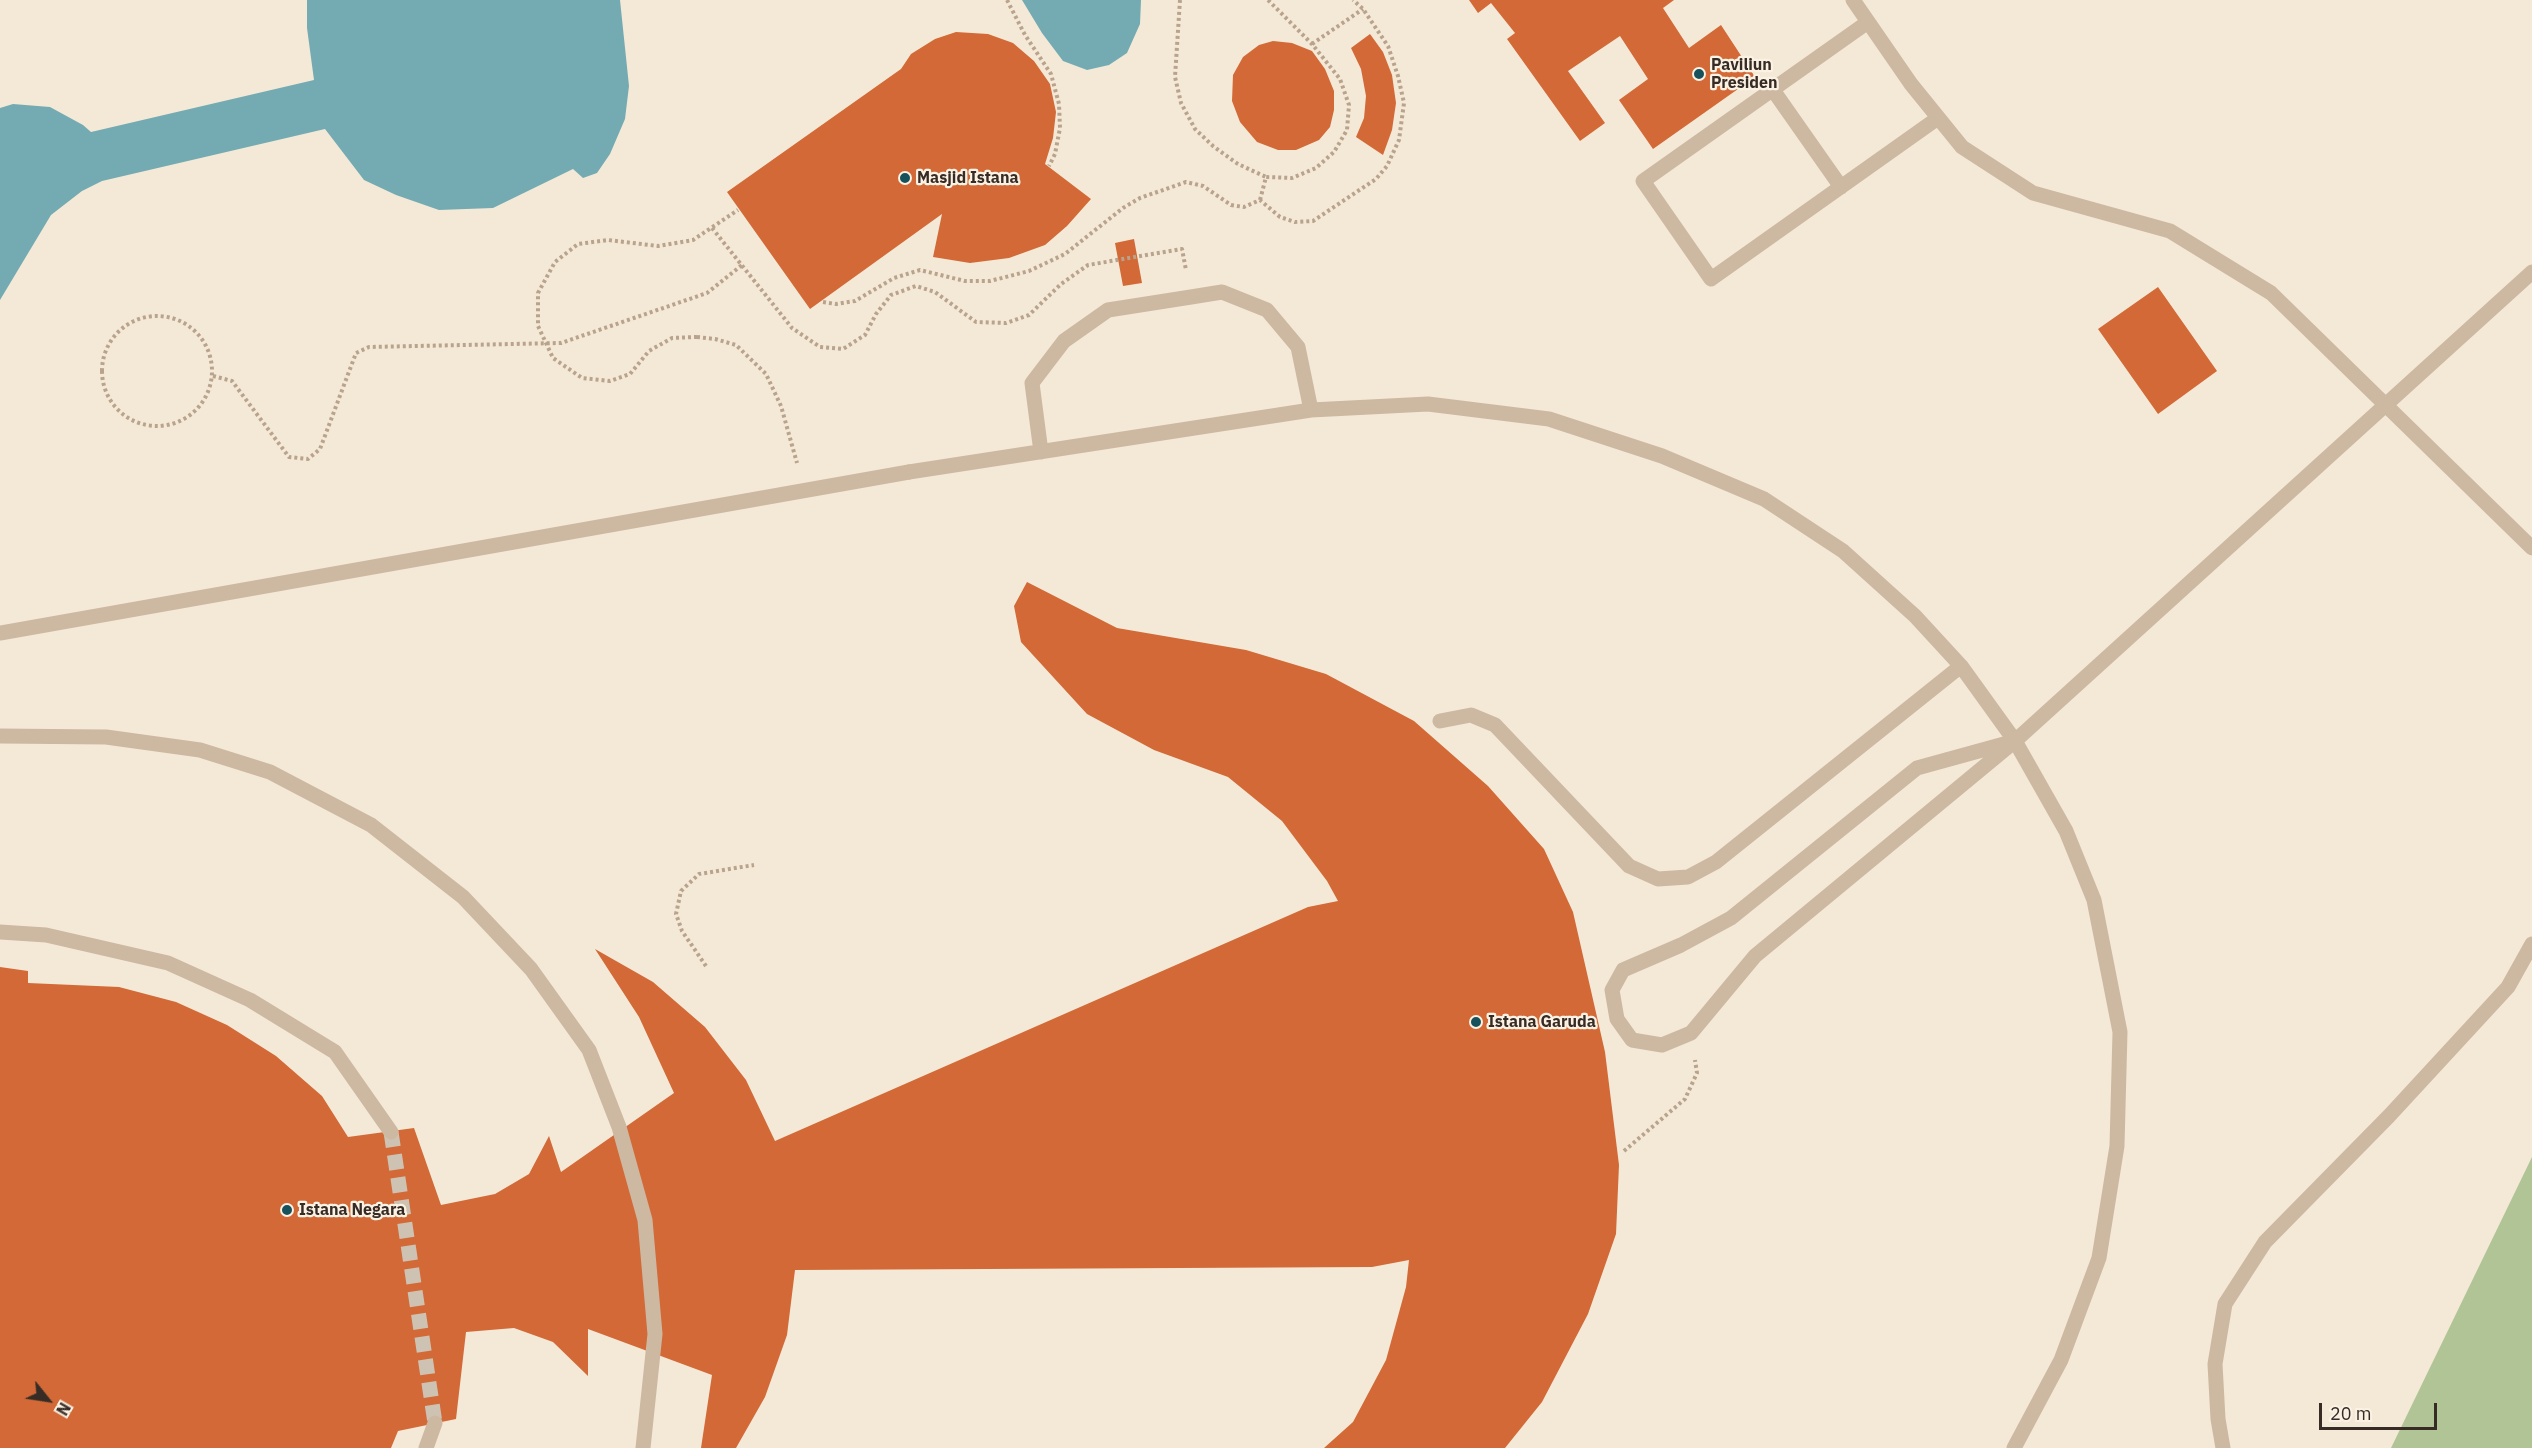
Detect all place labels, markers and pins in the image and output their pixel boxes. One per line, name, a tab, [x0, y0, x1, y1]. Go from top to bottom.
place label: Paviliun Presiden	[1711, 55, 1778, 93]
marker: Paviliun Presiden	[1692, 67, 1706, 81]
place label: Masjid Istana	[917, 168, 1019, 188]
marker: Masjid Istana	[898, 171, 912, 185]
place label: Istana Garuda	[1488, 1012, 1596, 1032]
marker: Istana Garuda	[1469, 1015, 1483, 1029]
place label: Istana Negara	[299, 1200, 405, 1220]
marker: Istana Negara	[280, 1203, 294, 1217]

